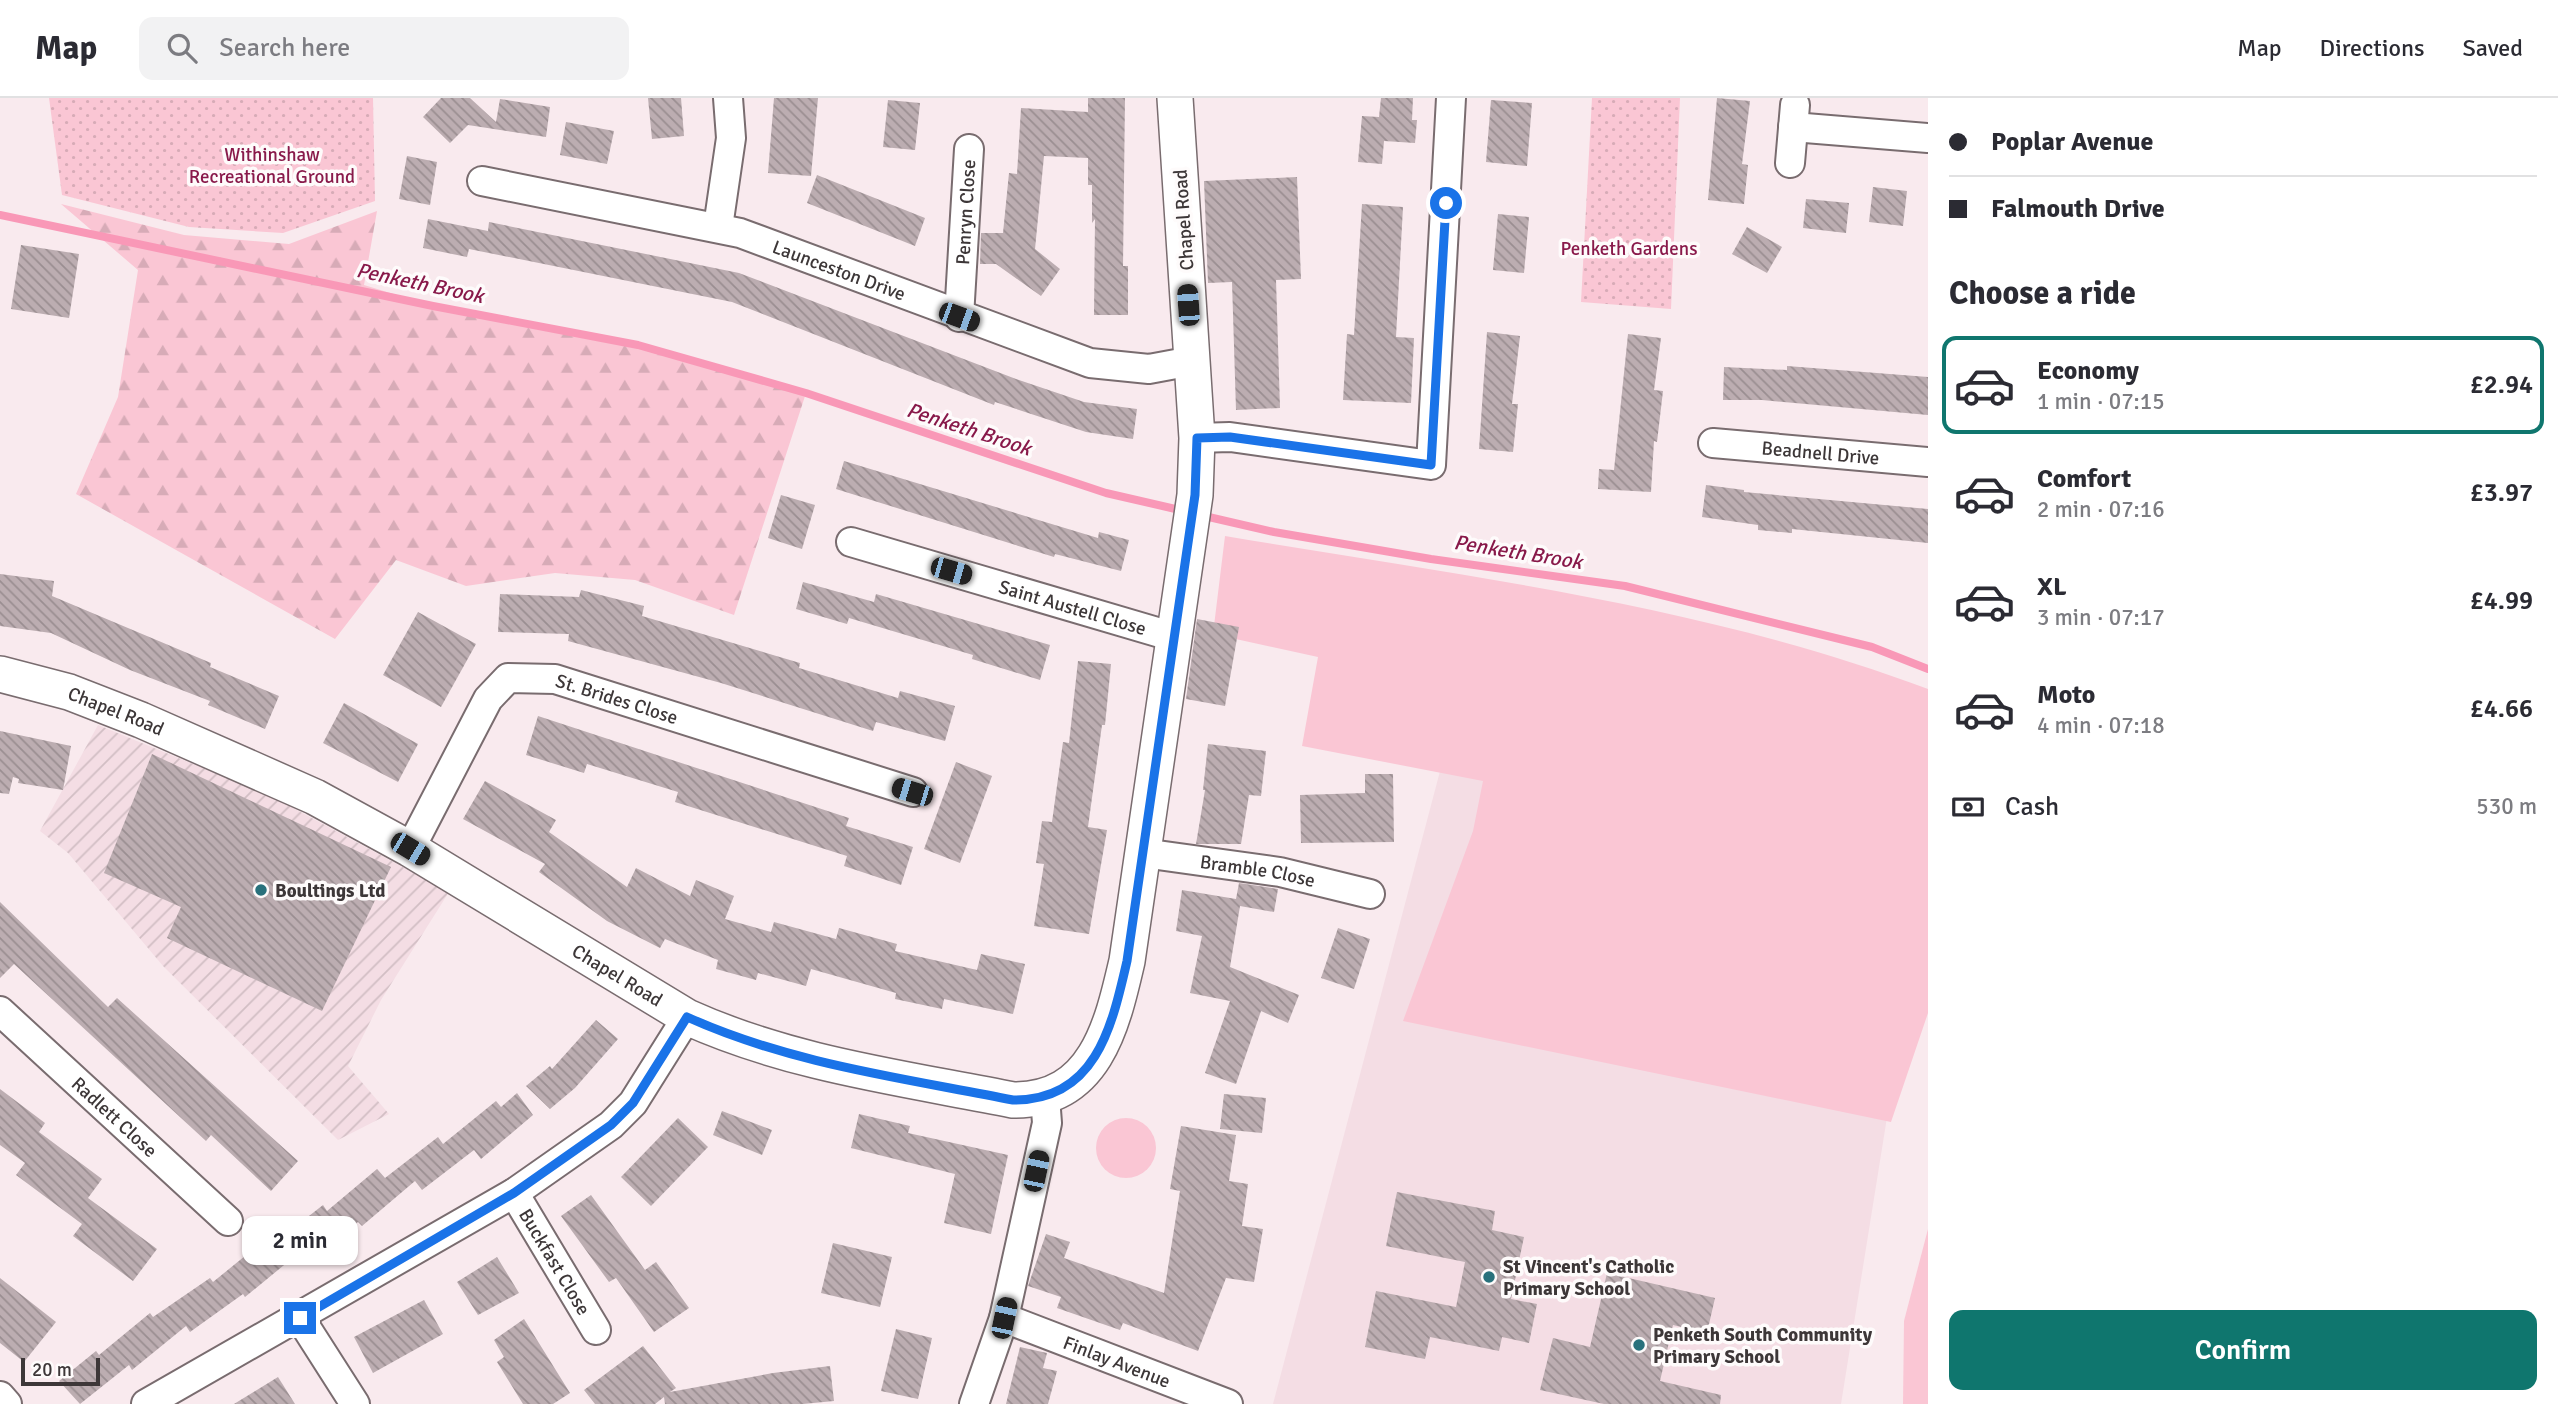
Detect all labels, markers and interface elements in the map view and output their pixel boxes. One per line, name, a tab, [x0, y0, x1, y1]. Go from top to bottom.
search box	[139, 17, 629, 80]
text: Map	[35, 28, 97, 69]
icon: search	[163, 29, 201, 67]
text: Search here	[219, 32, 350, 64]
text: Map	[2237, 33, 2282, 63]
text: Directions	[2320, 33, 2425, 63]
text: Saved	[2463, 33, 2523, 63]
text: Poplar Avenue	[1991, 126, 2153, 158]
park label: Withinshaw Recreational Ground	[189, 143, 355, 189]
street label: Penryn Close	[951, 159, 981, 266]
street label: Chapel Road	[1168, 168, 1200, 271]
route start	[1430, 187, 1462, 219]
text: Falmouth Drive	[1991, 193, 2165, 225]
street label: Launceston Drive	[769, 235, 909, 306]
park label: Penketh Gardens	[1561, 237, 1697, 261]
water label: Penketh Brook	[354, 257, 488, 310]
text: Choose a ride	[1949, 274, 2136, 313]
car	[1177, 283, 1200, 327]
car	[936, 300, 983, 334]
icon: car	[1953, 354, 2016, 417]
text: Economy	[2037, 355, 2139, 387]
text: £2.94	[2470, 369, 2533, 401]
text: 1 min · 07:15	[2037, 387, 2165, 416]
water label: Penketh Brook	[903, 397, 1037, 462]
street label: Beadnell Drive	[1761, 436, 1880, 471]
icon: car	[1953, 462, 2016, 525]
text: Comfort	[2037, 463, 2131, 495]
text: £3.97	[2470, 477, 2533, 509]
text: 2 min · 07:16	[2037, 495, 2165, 524]
water label: Penketh Brook	[1452, 529, 1586, 575]
car	[928, 555, 975, 587]
icon: car	[1953, 570, 2016, 633]
text: XL	[2037, 571, 2067, 603]
street label: Saint Austell Close	[996, 575, 1149, 641]
text: £4.99	[2470, 585, 2533, 617]
text: 3 min · 07:17	[2037, 603, 2165, 632]
street label: St. Brides Close	[553, 669, 681, 730]
icon: car	[1953, 678, 2016, 741]
text: Moto	[2037, 679, 2095, 711]
street label: Chapel Road	[64, 682, 168, 742]
text: £4.66	[2470, 693, 2533, 725]
text: 4 min · 07:18	[2037, 711, 2165, 740]
car	[889, 776, 936, 808]
icon: cash	[1949, 788, 1987, 826]
text: Cash	[2005, 791, 2059, 823]
text: 530 m	[2476, 792, 2537, 821]
car	[387, 829, 434, 869]
street label: Bramble Close	[1198, 850, 1318, 893]
place label: Boultings Ltd	[275, 879, 385, 903]
marker: Boultings Ltd	[253, 882, 269, 898]
street label: Chapel Road	[568, 939, 667, 1012]
street label: Radlett Close	[66, 1072, 162, 1163]
car	[1022, 1148, 1051, 1194]
street label: Buckfast Close	[513, 1204, 595, 1320]
callout: 2 min	[242, 1216, 358, 1266]
text: 2 min	[272, 1226, 328, 1255]
place label: St Vincent's Catholic Primary School	[1503, 1255, 1674, 1301]
marker: St Vincent's Catholic Primary School	[1481, 1269, 1497, 1285]
car	[990, 1295, 1019, 1341]
route end	[284, 1302, 316, 1334]
button: Confirm	[1949, 1310, 2537, 1390]
place label: Penketh South Community Primary School	[1653, 1323, 1873, 1369]
street label: Finlay Avenue	[1060, 1331, 1174, 1394]
marker: Penketh South Community Primary School	[1631, 1337, 1647, 1353]
scale bar	[21, 1355, 100, 1387]
text: 20 m	[32, 1358, 72, 1382]

